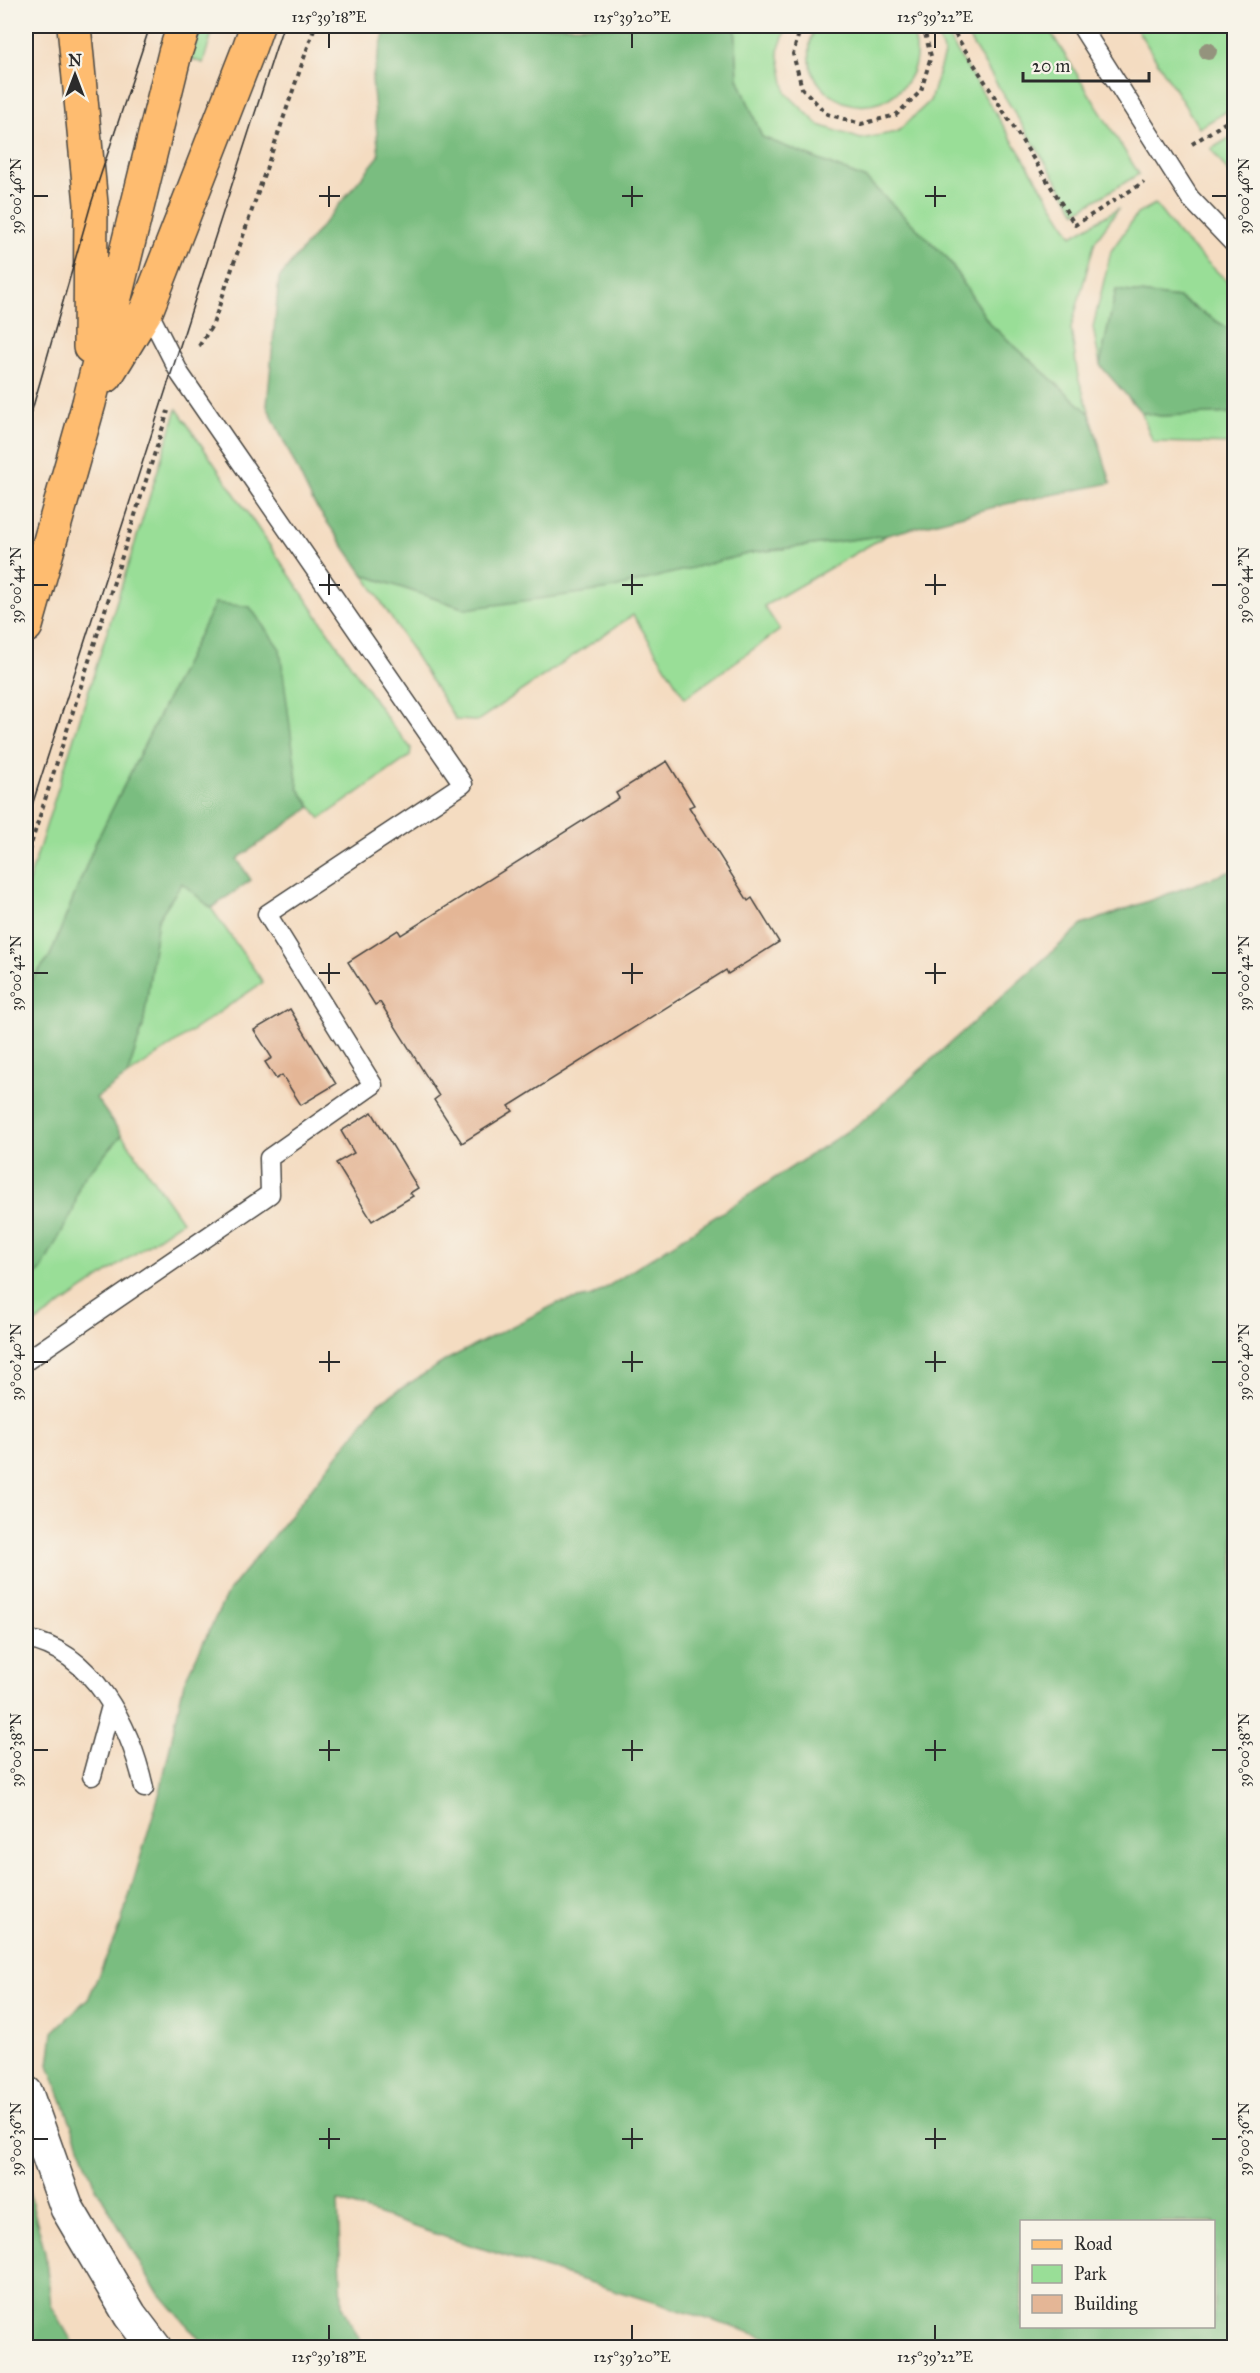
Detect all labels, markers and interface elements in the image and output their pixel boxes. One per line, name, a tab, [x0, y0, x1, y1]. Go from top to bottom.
text: 125°39'18"E	[291, 8, 367, 26]
text: 125°39'20"E	[593, 8, 671, 26]
text: 125°39'22"E	[897, 8, 973, 26]
north arrow	[45, 45, 105, 105]
scale bar	[1023, 45, 1149, 83]
text: N	[68, 51, 82, 70]
text: 20 m	[1032, 55, 1070, 77]
text: 39°00'46"N	[7, 158, 25, 234]
text: 39°00'46"N	[1235, 158, 1253, 234]
text: 39°00'44"N	[7, 546, 25, 624]
text: 39°00'44"N	[1235, 546, 1253, 624]
text: 39°00'42"N	[7, 935, 25, 1011]
text: 39°00'42"N	[1235, 935, 1253, 1011]
text: 39°00'40"N	[7, 1323, 25, 1401]
text: 39°00'40"N	[1235, 1323, 1253, 1401]
text: 39°00'38"N	[7, 1713, 25, 1787]
text: 39°00'38"N	[1235, 1713, 1253, 1787]
text: 39°00'36"N	[7, 2102, 25, 2176]
text: 39°00'36"N	[1235, 2102, 1253, 2176]
legend	[1020, 2220, 1215, 2328]
text: Road	[1074, 2233, 1112, 2255]
text: Park	[1074, 2263, 1107, 2285]
text: Building	[1074, 2293, 1138, 2316]
text: 125°39'18"E	[291, 2348, 367, 2366]
text: 125°39'20"E	[593, 2348, 671, 2366]
text: 125°39'22"E	[897, 2348, 973, 2366]

